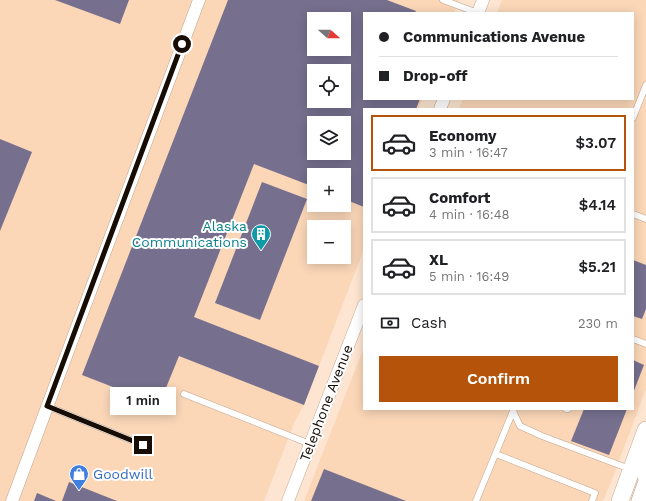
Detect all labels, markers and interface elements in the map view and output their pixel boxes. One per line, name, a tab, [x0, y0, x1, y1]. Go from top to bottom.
north arrow	[307, 12, 351, 56]
map controls	[307, 12, 351, 264]
text: Communications Avenue	[403, 28, 585, 46]
route start	[173, 35, 191, 53]
button: locate	[307, 64, 351, 108]
text: Drop-off	[403, 67, 468, 85]
button: layers	[307, 116, 351, 160]
icon: car	[381, 125, 417, 161]
text: Economy	[429, 127, 496, 145]
text: $3.07	[576, 134, 616, 152]
text: 3 min · 16:47	[429, 145, 508, 160]
button: +	[307, 168, 351, 212]
icon: car	[381, 187, 417, 223]
text: Comfort	[429, 189, 490, 207]
text: $4.14	[579, 196, 616, 214]
text: 4 min · 16:48	[429, 207, 510, 222]
place label: Alaska Communications	[132, 218, 247, 250]
button: −	[307, 220, 351, 264]
building icon: Alaska Communications	[250, 223, 272, 251]
icon: car	[381, 249, 417, 285]
text: XL	[429, 251, 448, 269]
text: $5.21	[578, 258, 616, 276]
text: 5 min · 16:49	[429, 269, 509, 284]
icon: cash	[379, 312, 401, 334]
text: Cash	[411, 314, 447, 332]
text: 230 m	[578, 316, 618, 331]
street label: Telephone Avenue	[296, 342, 356, 464]
button: Confirm	[379, 356, 618, 402]
callout: 1 min	[110, 387, 176, 415]
text: 1 min	[126, 393, 160, 408]
route end	[134, 436, 152, 454]
shop icon: Goodwill	[68, 463, 90, 491]
place label: Goodwill	[93, 466, 153, 482]

